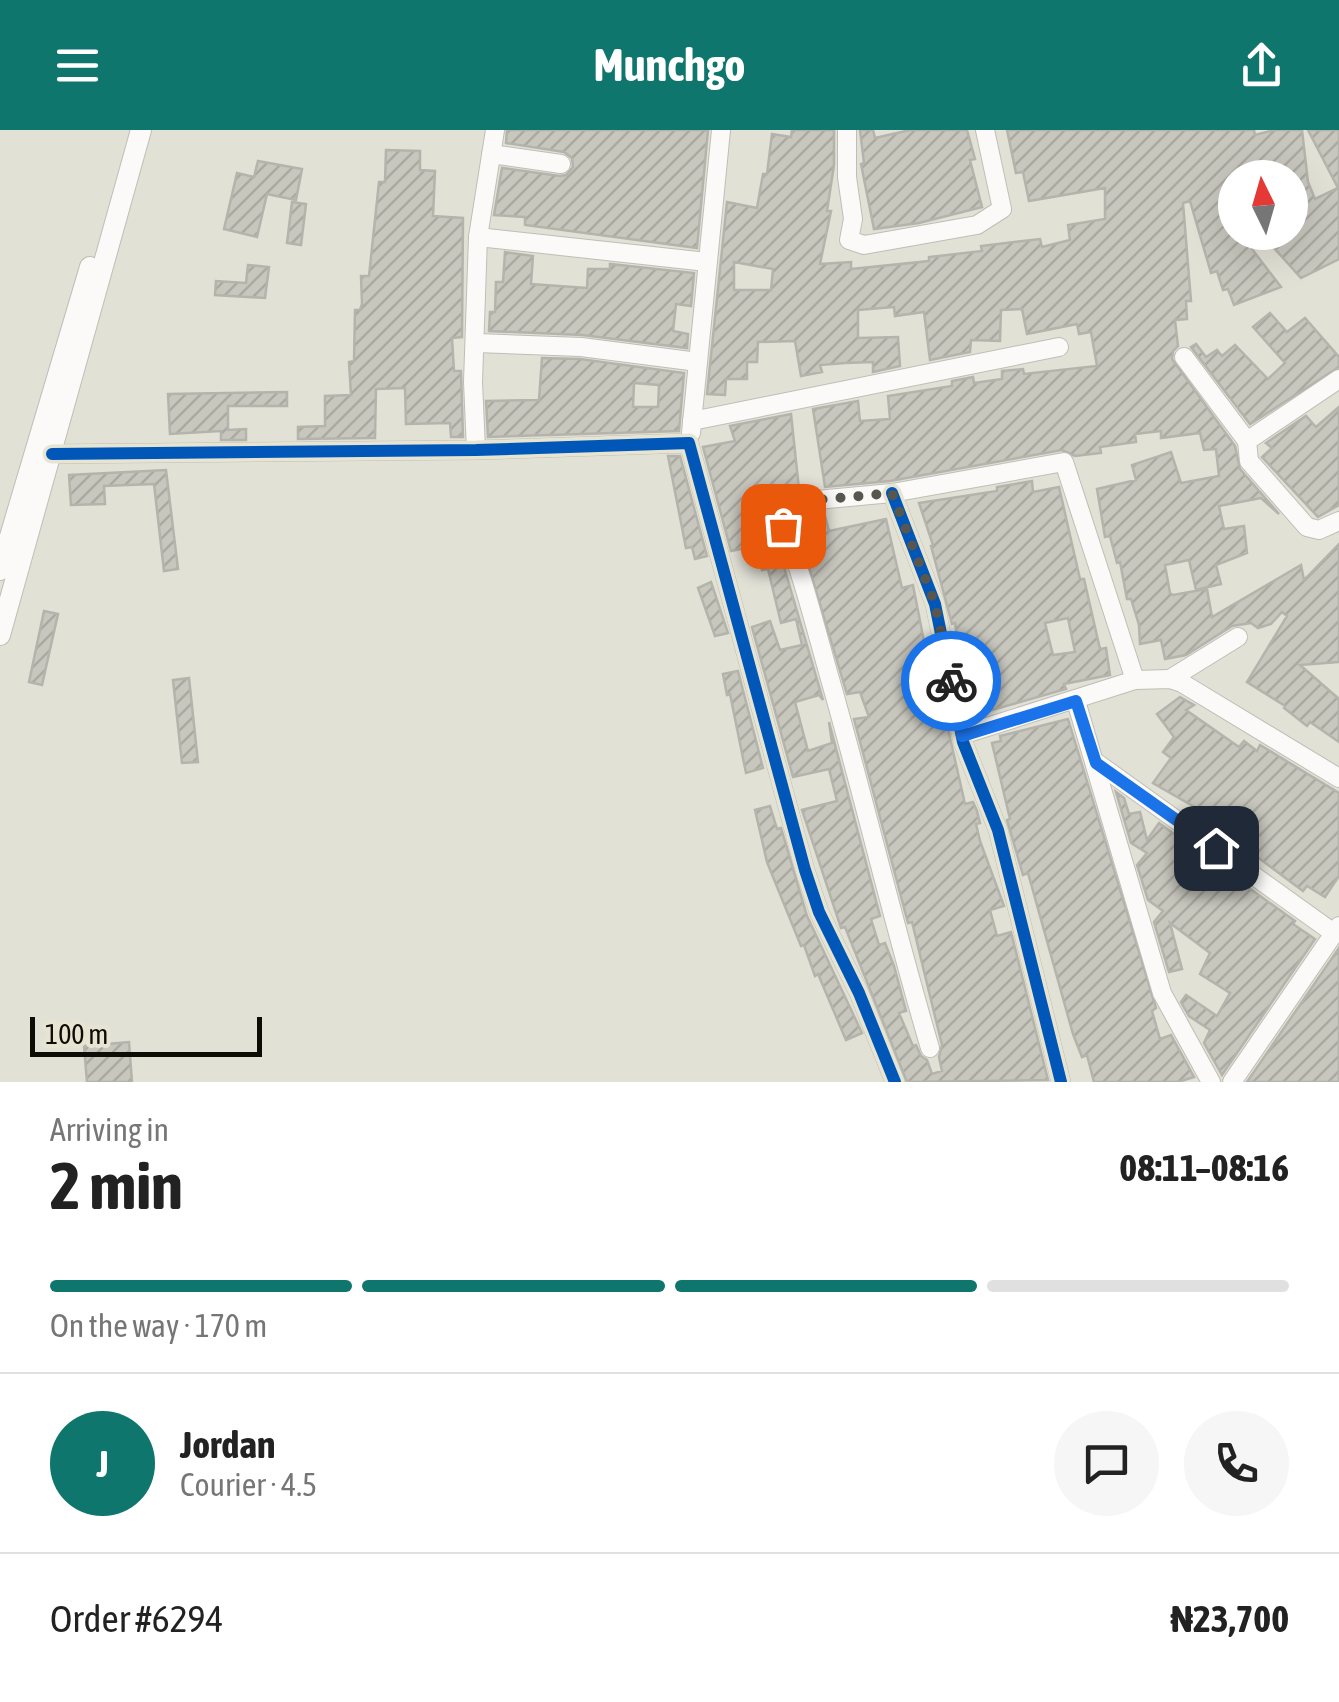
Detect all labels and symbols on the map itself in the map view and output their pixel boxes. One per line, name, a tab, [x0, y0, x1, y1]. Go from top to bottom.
north arrow	[1218, 160, 1308, 250]
pin	[741, 484, 826, 569]
courier	[901, 631, 1001, 731]
pin	[1174, 806, 1259, 891]
scale bar	[30, 1012, 262, 1056]

